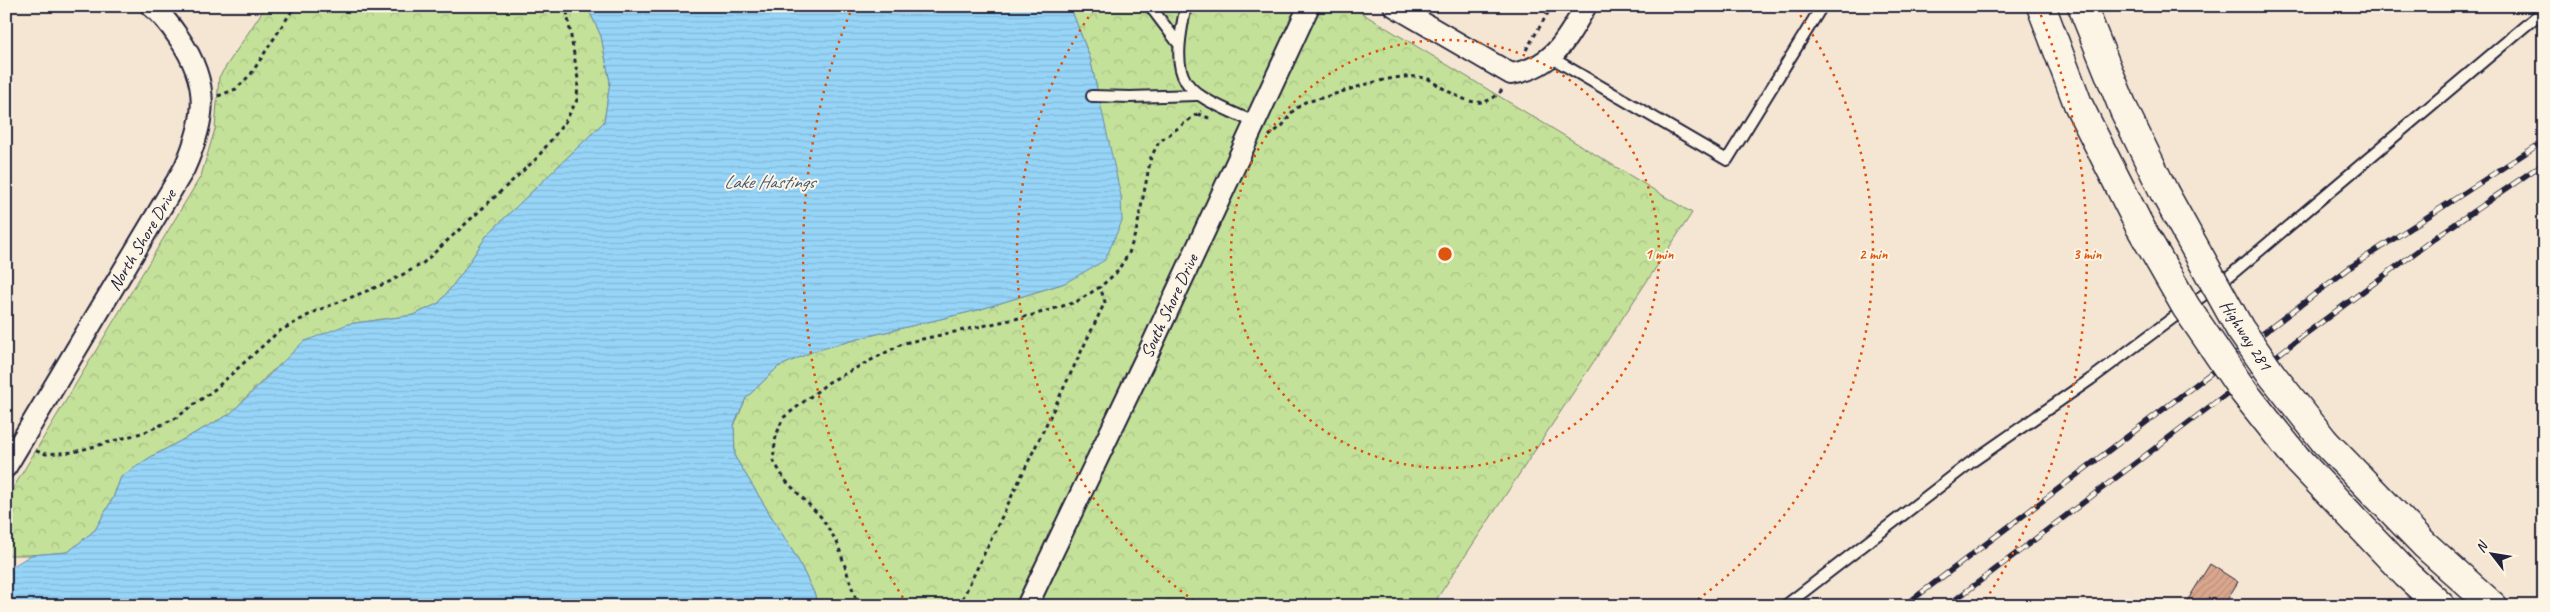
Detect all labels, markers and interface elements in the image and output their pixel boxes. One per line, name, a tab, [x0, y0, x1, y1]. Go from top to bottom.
water label: Lake Hastings	[724, 170, 818, 194]
street label: North Shore Drive	[103, 184, 181, 295]
centre of rings	[1436, 245, 1454, 263]
text: 1 min	[1645, 245, 1674, 264]
text: 2 min	[1859, 245, 1888, 264]
text: 3 min	[2073, 245, 2102, 264]
street label: South Shore Drive	[1135, 250, 1203, 361]
street label: Highway 281	[2215, 296, 2277, 375]
north arrow	[2468, 530, 2518, 580]
text: N	[2472, 537, 2492, 556]

